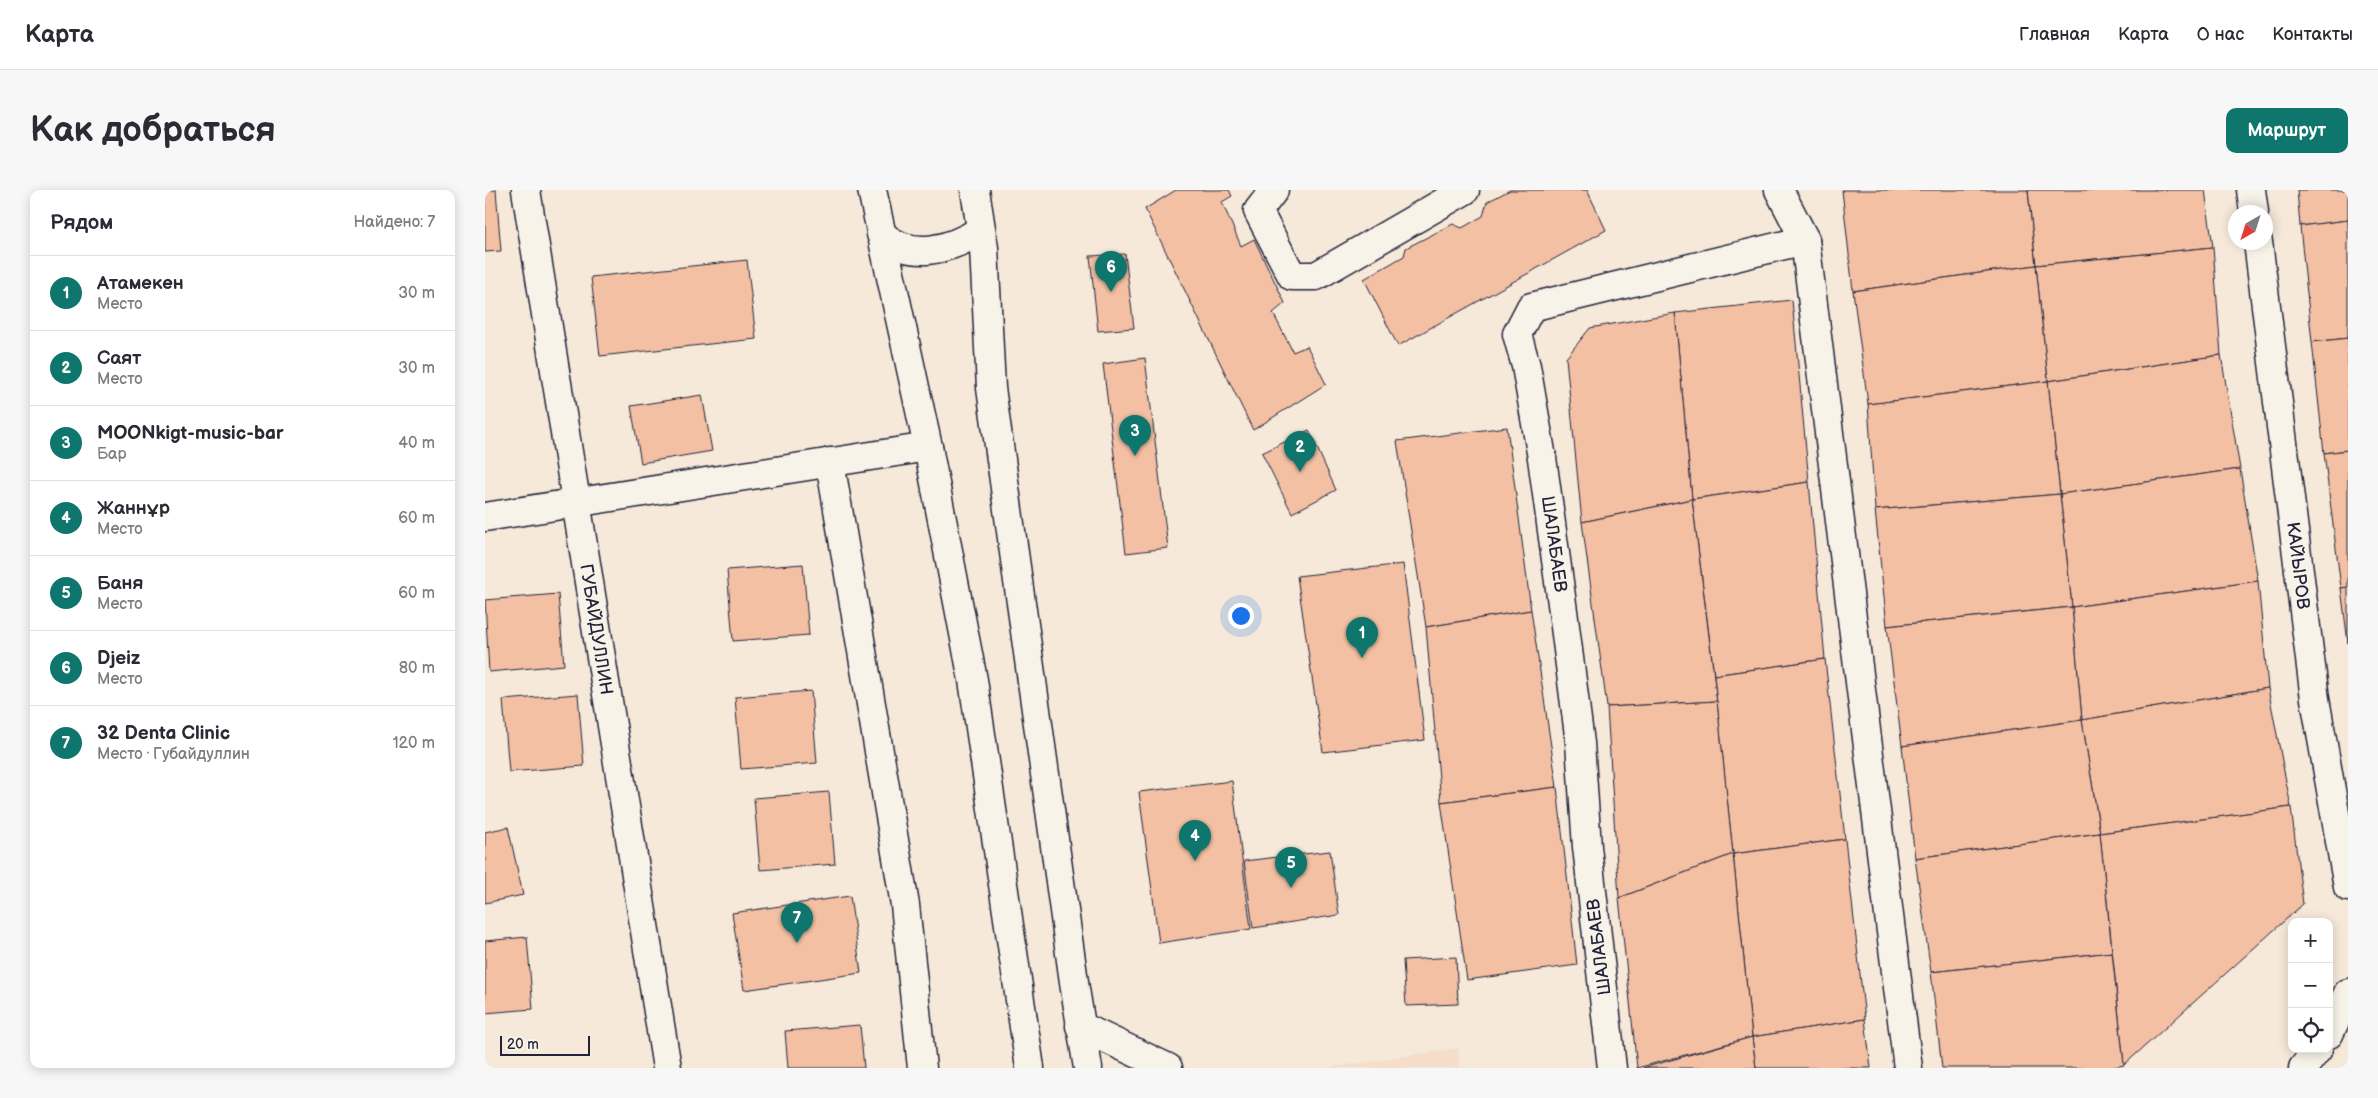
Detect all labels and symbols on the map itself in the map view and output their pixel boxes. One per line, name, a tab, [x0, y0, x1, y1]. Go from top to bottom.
north arrow	[2228, 205, 2273, 250]
pin: 6	[1095, 251, 1127, 292]
pin: 3	[1119, 415, 1151, 456]
pin: 2	[1284, 431, 1316, 472]
street label: ШАЛАБАЕВ	[1537, 494, 1571, 594]
street label: КАЙЫРОВ	[2282, 521, 2314, 610]
street label: ГУБАЙДУЛЛИН	[576, 562, 617, 696]
your location	[1228, 603, 1254, 629]
pin: 1	[1346, 617, 1378, 658]
pin: 4	[1179, 820, 1211, 861]
pin: 5	[1275, 847, 1307, 888]
street label: ШАЛАБАЕВ	[1583, 897, 1615, 997]
pin: 7	[781, 902, 813, 943]
scale bar	[500, 1033, 590, 1056]

